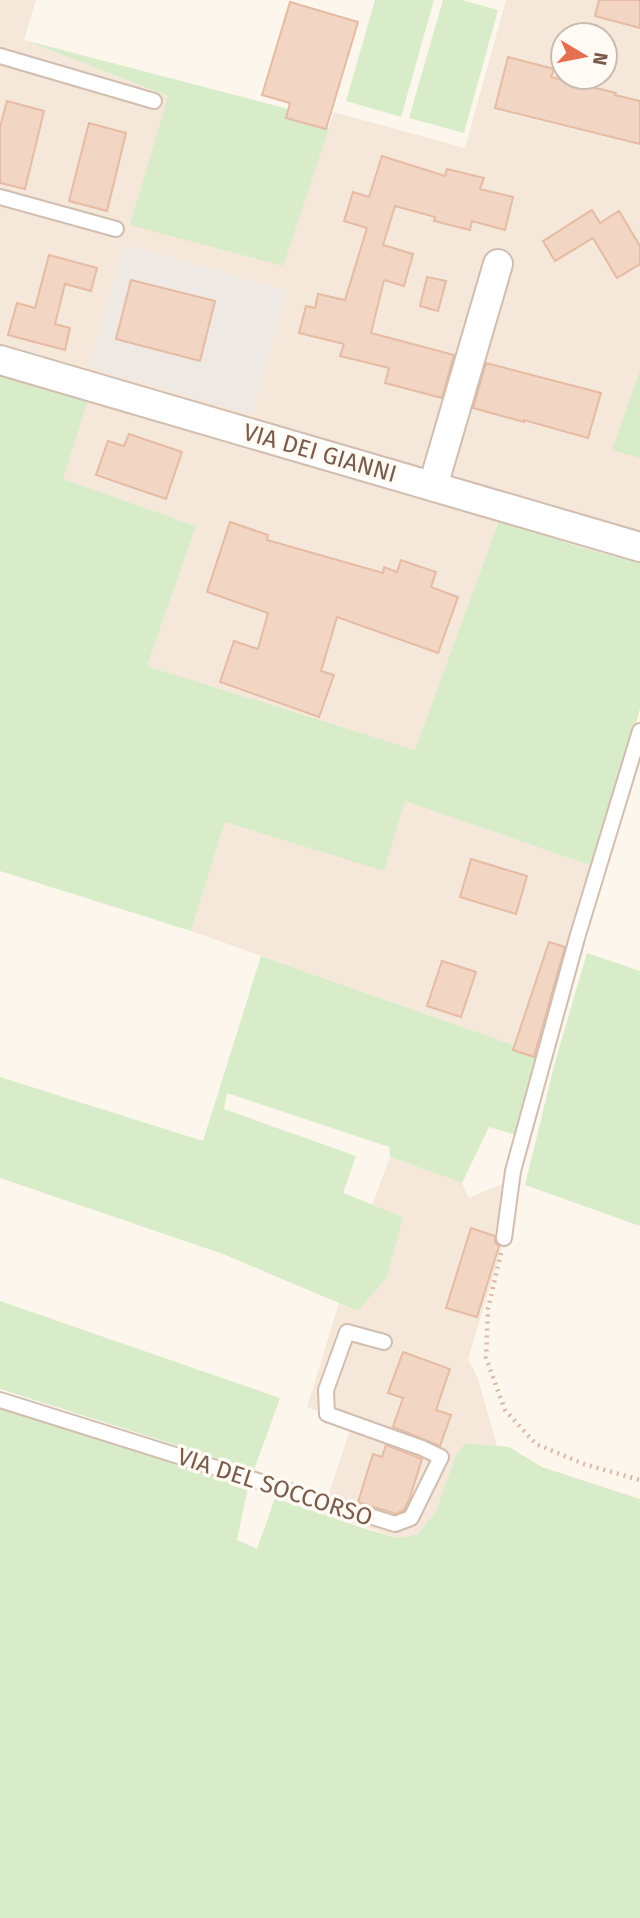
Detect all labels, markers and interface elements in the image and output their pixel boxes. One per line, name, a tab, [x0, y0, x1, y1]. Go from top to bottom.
north arrow	[549, 21, 619, 91]
text: N	[588, 51, 613, 67]
street label: VIA DEI GIANNI	[240, 418, 400, 488]
street label: VIA DEL SOCCORSO	[174, 1442, 376, 1532]

